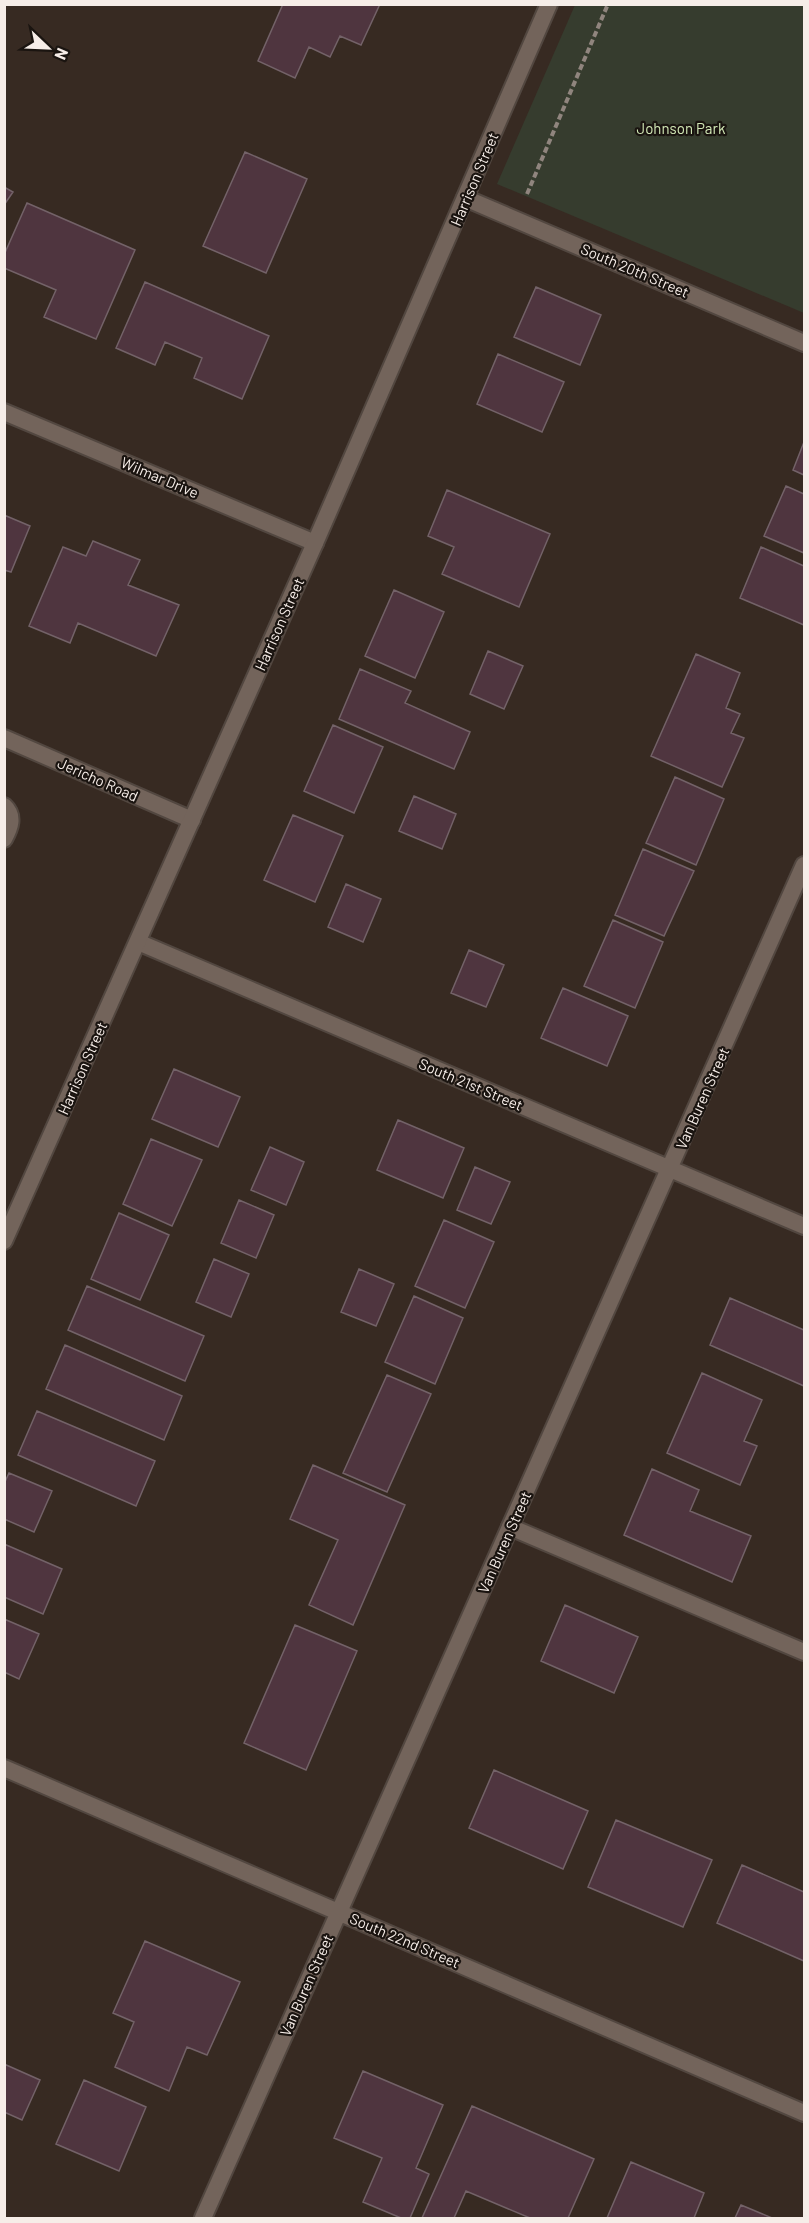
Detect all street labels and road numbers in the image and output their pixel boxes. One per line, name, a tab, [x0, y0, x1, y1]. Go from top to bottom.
street label: Harrison Street	[446, 130, 502, 228]
street label: South 20th Street	[578, 239, 692, 301]
street label: Wilmar Drive	[119, 453, 201, 501]
street label: Harrison Street	[251, 575, 307, 673]
street label: Jericho Road	[55, 753, 141, 805]
street label: Harrison Street	[54, 1019, 110, 1117]
street label: Van Buren Street	[672, 1044, 732, 1152]
street label: South 21st Street	[416, 1054, 526, 1114]
street label: Van Buren Street	[474, 1488, 534, 1596]
street label: South 22nd Street	[347, 1909, 463, 1971]
street label: Van Buren Street	[276, 1931, 336, 2039]

